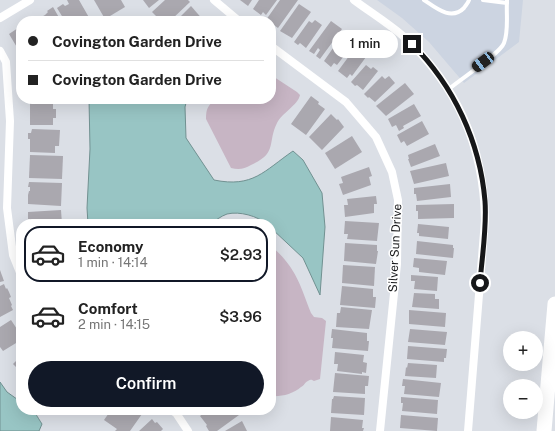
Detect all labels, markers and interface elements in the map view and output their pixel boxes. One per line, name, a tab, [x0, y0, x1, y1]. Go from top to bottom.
callout: 1 min	[332, 30, 398, 58]
text: Covington Garden Drive	[52, 33, 222, 50]
route end	[403, 35, 421, 53]
text: 1 min	[350, 36, 380, 51]
car	[470, 50, 496, 74]
text: Covington Garden Drive	[52, 71, 222, 88]
street label: Silver Sun Drive	[386, 203, 404, 293]
icon: car	[30, 236, 66, 272]
text: Economy	[78, 238, 143, 255]
text: $2.93	[220, 246, 262, 263]
text: 1 min · 14:14	[78, 255, 148, 270]
route start	[471, 274, 489, 292]
icon: car	[30, 298, 66, 334]
text: Comfort	[78, 300, 138, 317]
text: $3.96	[219, 308, 262, 325]
text: 2 min · 14:15	[78, 317, 150, 332]
map controls	[503, 331, 543, 419]
button: +	[503, 331, 543, 371]
button: Confirm	[28, 361, 264, 407]
button: −	[503, 379, 543, 419]

